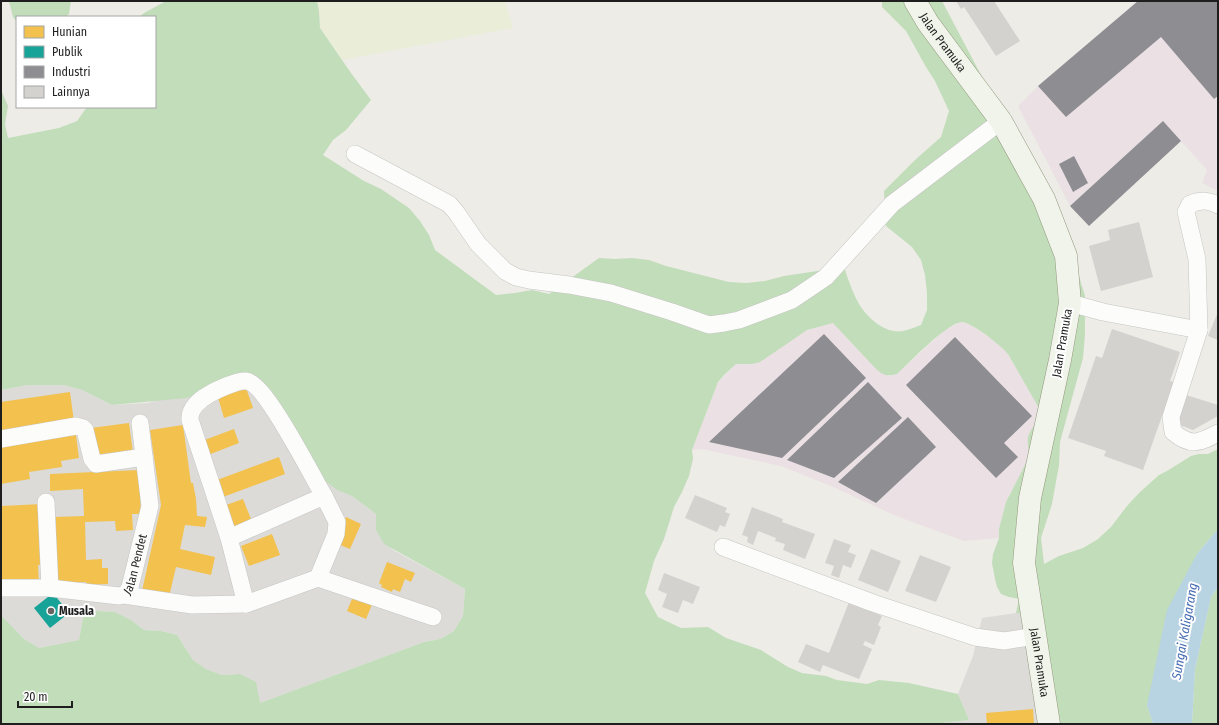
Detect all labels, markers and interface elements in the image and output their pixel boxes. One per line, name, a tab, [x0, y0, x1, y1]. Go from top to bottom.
street label: Jalan Pramuka	[917, 10, 969, 75]
legend	[16, 16, 156, 108]
text: Hunian	[52, 25, 87, 39]
text: Publik	[52, 45, 83, 59]
text: Industri	[52, 65, 90, 79]
text: Lainnya	[52, 85, 90, 99]
street label: Jalan Pramuka	[1049, 307, 1075, 379]
street label: Jalan Pendet	[121, 532, 150, 598]
water label: Sungai Kaligarang	[1168, 581, 1200, 682]
place label: Musala	[59, 604, 94, 618]
marker: Musala	[46, 606, 56, 616]
street label: Jalan Pramuka	[1027, 627, 1052, 698]
scale bar	[18, 683, 72, 709]
text: 20 m	[24, 690, 48, 704]

